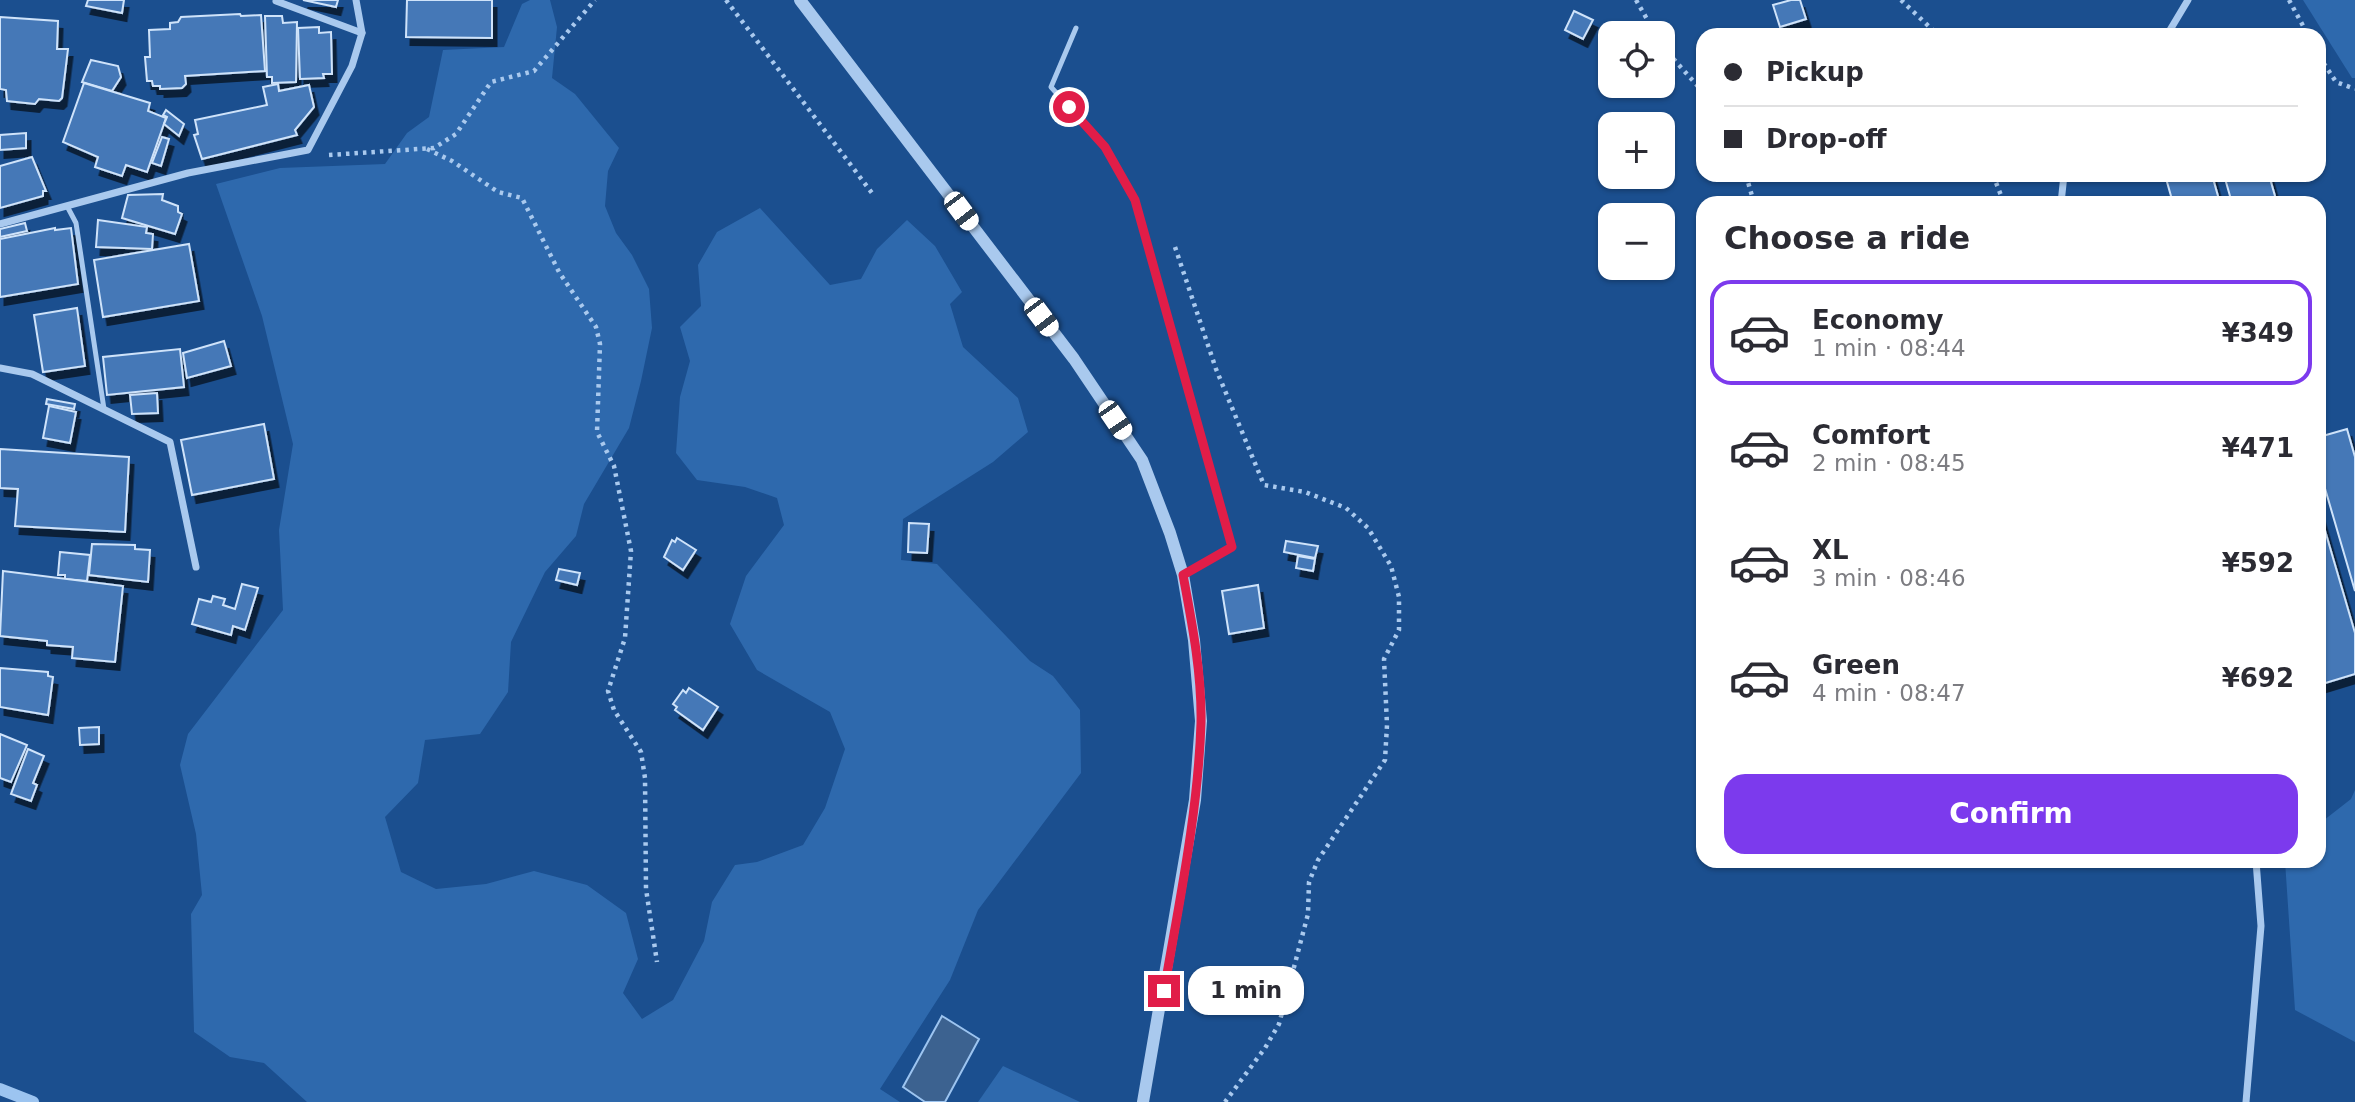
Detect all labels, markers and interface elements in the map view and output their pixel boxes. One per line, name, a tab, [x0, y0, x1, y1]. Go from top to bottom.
map controls	[1598, 21, 1675, 280]
button: locate	[1598, 21, 1675, 98]
text: Pickup	[1766, 57, 1864, 87]
route start	[1053, 91, 1085, 123]
button: +	[1598, 112, 1675, 189]
text: Drop-off	[1766, 124, 1887, 154]
car	[940, 188, 983, 234]
button: −	[1598, 203, 1675, 280]
text: Choose a ride	[1724, 219, 1970, 257]
car	[1020, 294, 1063, 340]
icon: car	[1728, 301, 1791, 364]
text: Economy	[1812, 305, 1943, 335]
text: ¥349	[2222, 318, 2294, 348]
text: 1 min · 08:44	[1812, 335, 1966, 361]
car	[1095, 397, 1136, 443]
icon: car	[1728, 416, 1791, 479]
text: Comfort	[1812, 420, 1930, 450]
text: ¥471	[2222, 433, 2294, 463]
text: 2 min · 08:45	[1812, 450, 1966, 476]
icon: car	[1728, 531, 1791, 594]
text: XL	[1812, 535, 1849, 565]
text: ¥592	[2222, 548, 2294, 578]
text: 3 min · 08:46	[1812, 565, 1966, 591]
icon: car	[1728, 646, 1791, 709]
text: Green	[1812, 650, 1900, 680]
text: ¥692	[2222, 663, 2294, 693]
text: 4 min · 08:47	[1812, 680, 1966, 706]
button: Confirm	[1724, 774, 2298, 854]
callout: 1 min	[1188, 967, 1304, 1016]
route end	[1148, 975, 1180, 1007]
text: 1 min	[1210, 977, 1282, 1003]

